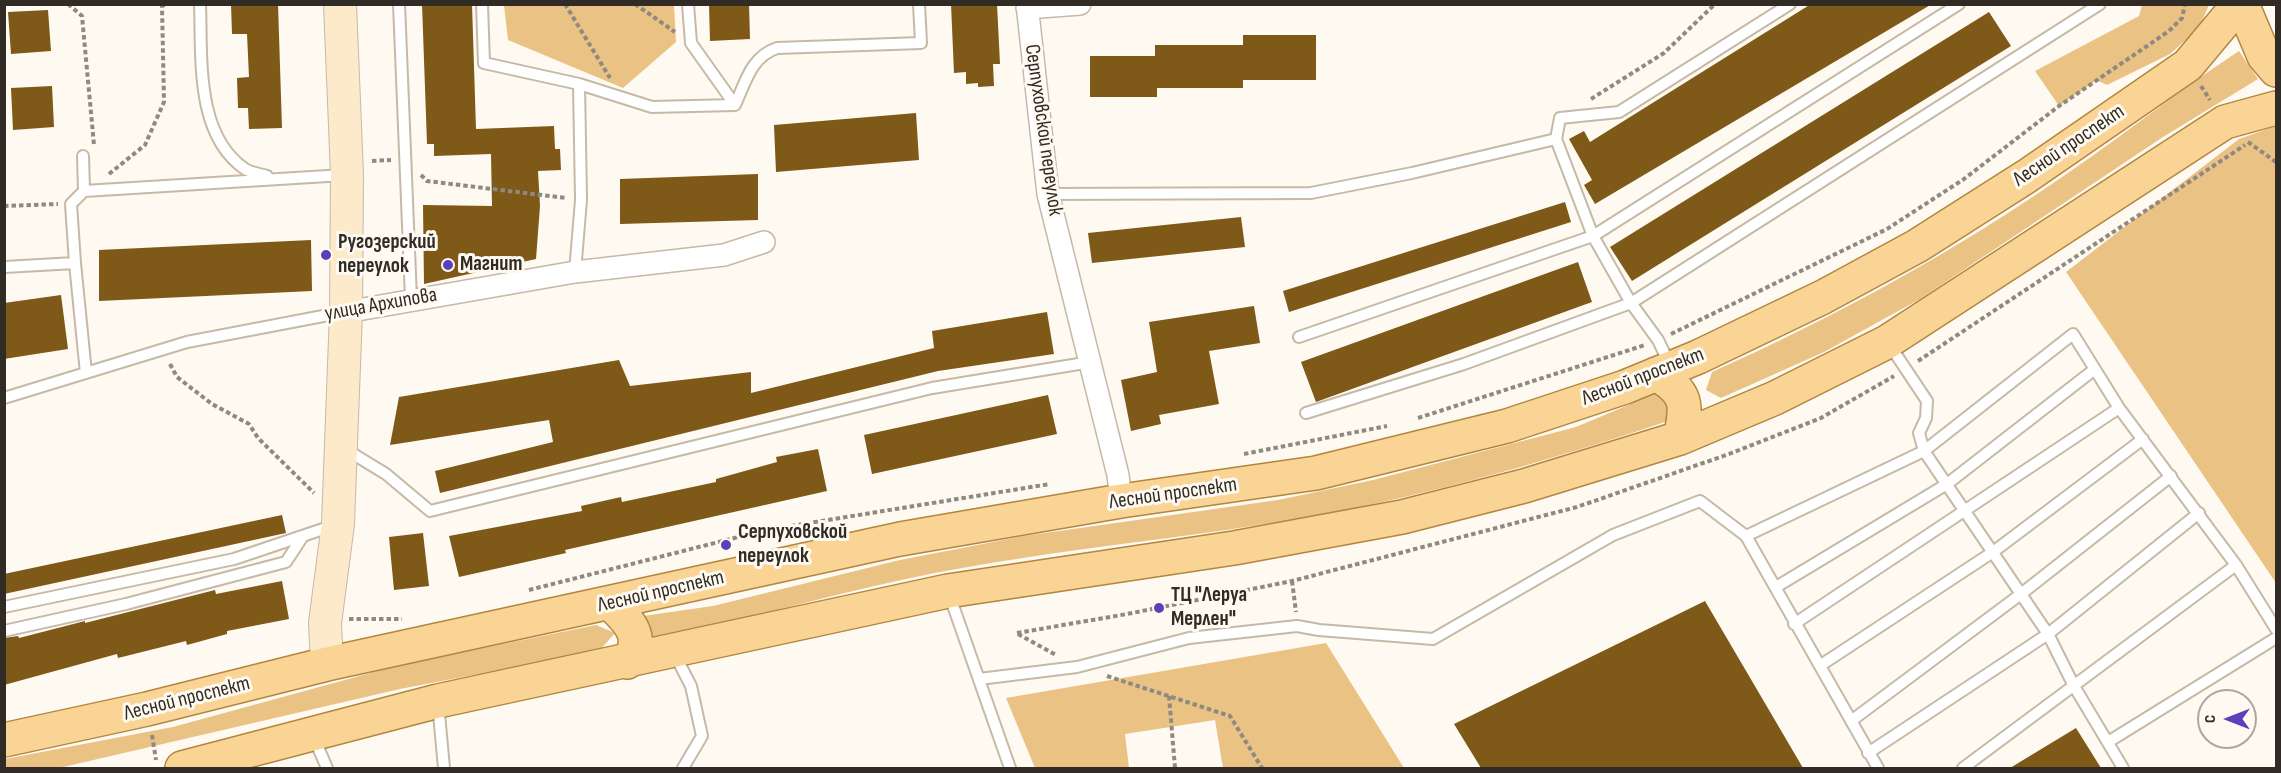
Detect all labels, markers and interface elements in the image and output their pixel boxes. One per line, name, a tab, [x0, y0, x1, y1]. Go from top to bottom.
street label: Серпуховской переулок	[1019, 43, 1067, 217]
street label: Лесной проспект	[2008, 99, 2130, 193]
place label: Ругозерский переулок	[338, 230, 436, 280]
marker: Ругозерский переулок	[319, 248, 333, 262]
place label: Магнит	[460, 252, 522, 278]
marker: Магнит	[441, 258, 455, 272]
street label: улица Архипова	[323, 283, 439, 327]
street label: Лесной проспект	[1578, 342, 1708, 412]
street label: Лесной проспект	[1107, 473, 1239, 515]
place label: Серпуховской переулок	[738, 520, 847, 570]
marker: Серпуховской переулок	[719, 538, 733, 552]
street label: Лесной проспект	[595, 565, 727, 619]
place label: ТЦ "Леруа Мерлен"	[1171, 583, 1247, 633]
marker: ТЦ "Леруа Мерлен"	[1152, 601, 1166, 615]
street label: Лесной проспект	[121, 671, 253, 727]
north arrow	[2197, 689, 2257, 749]
text: С	[2201, 715, 2220, 723]

